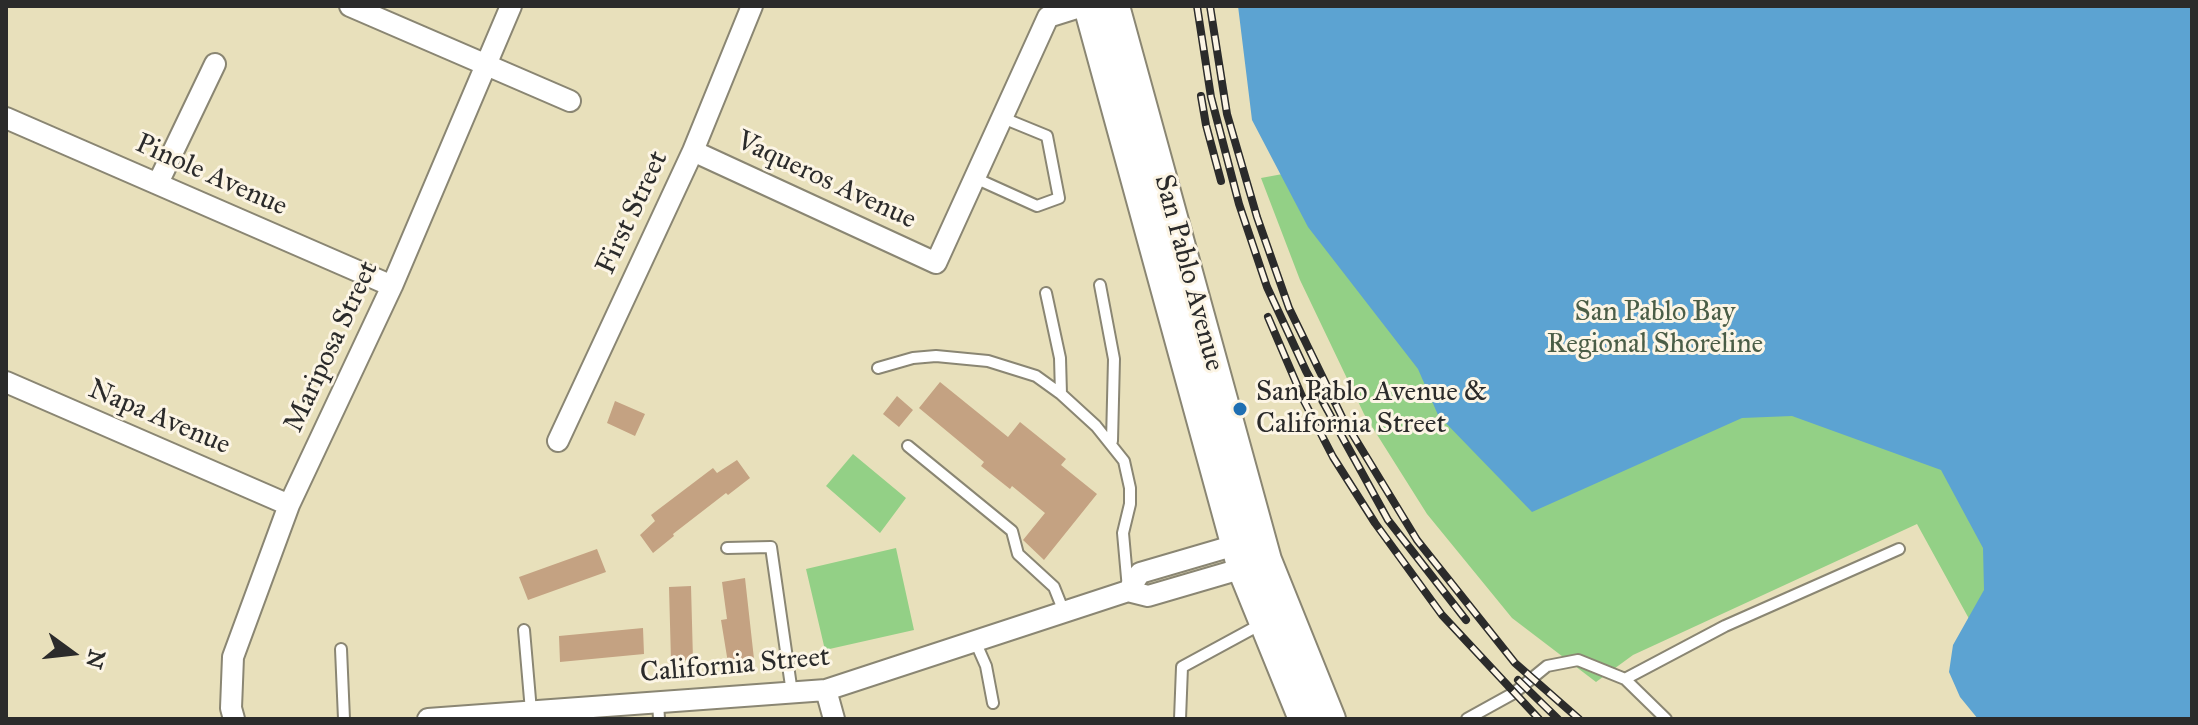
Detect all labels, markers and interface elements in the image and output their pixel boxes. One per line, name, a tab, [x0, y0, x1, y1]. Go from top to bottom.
street label: Vaqueros Avenue	[731, 125, 921, 237]
street label: Pinole Avenue	[130, 128, 292, 224]
street label: First Street	[590, 146, 676, 280]
street label: San Pablo Avenue	[1146, 171, 1230, 375]
street label: Mariposa Street	[278, 256, 386, 438]
park label: San Pablo Bay Regional Shoreline	[1547, 296, 1763, 362]
street label: Napa Avenue	[83, 373, 235, 463]
place label: San Pablo Avenue & California Street	[1256, 376, 1488, 442]
marker: San Pablo Avenue & California Street	[1231, 400, 1249, 418]
north arrow	[32, 613, 112, 693]
street label: California Street	[639, 641, 831, 691]
text: N	[80, 647, 111, 672]

